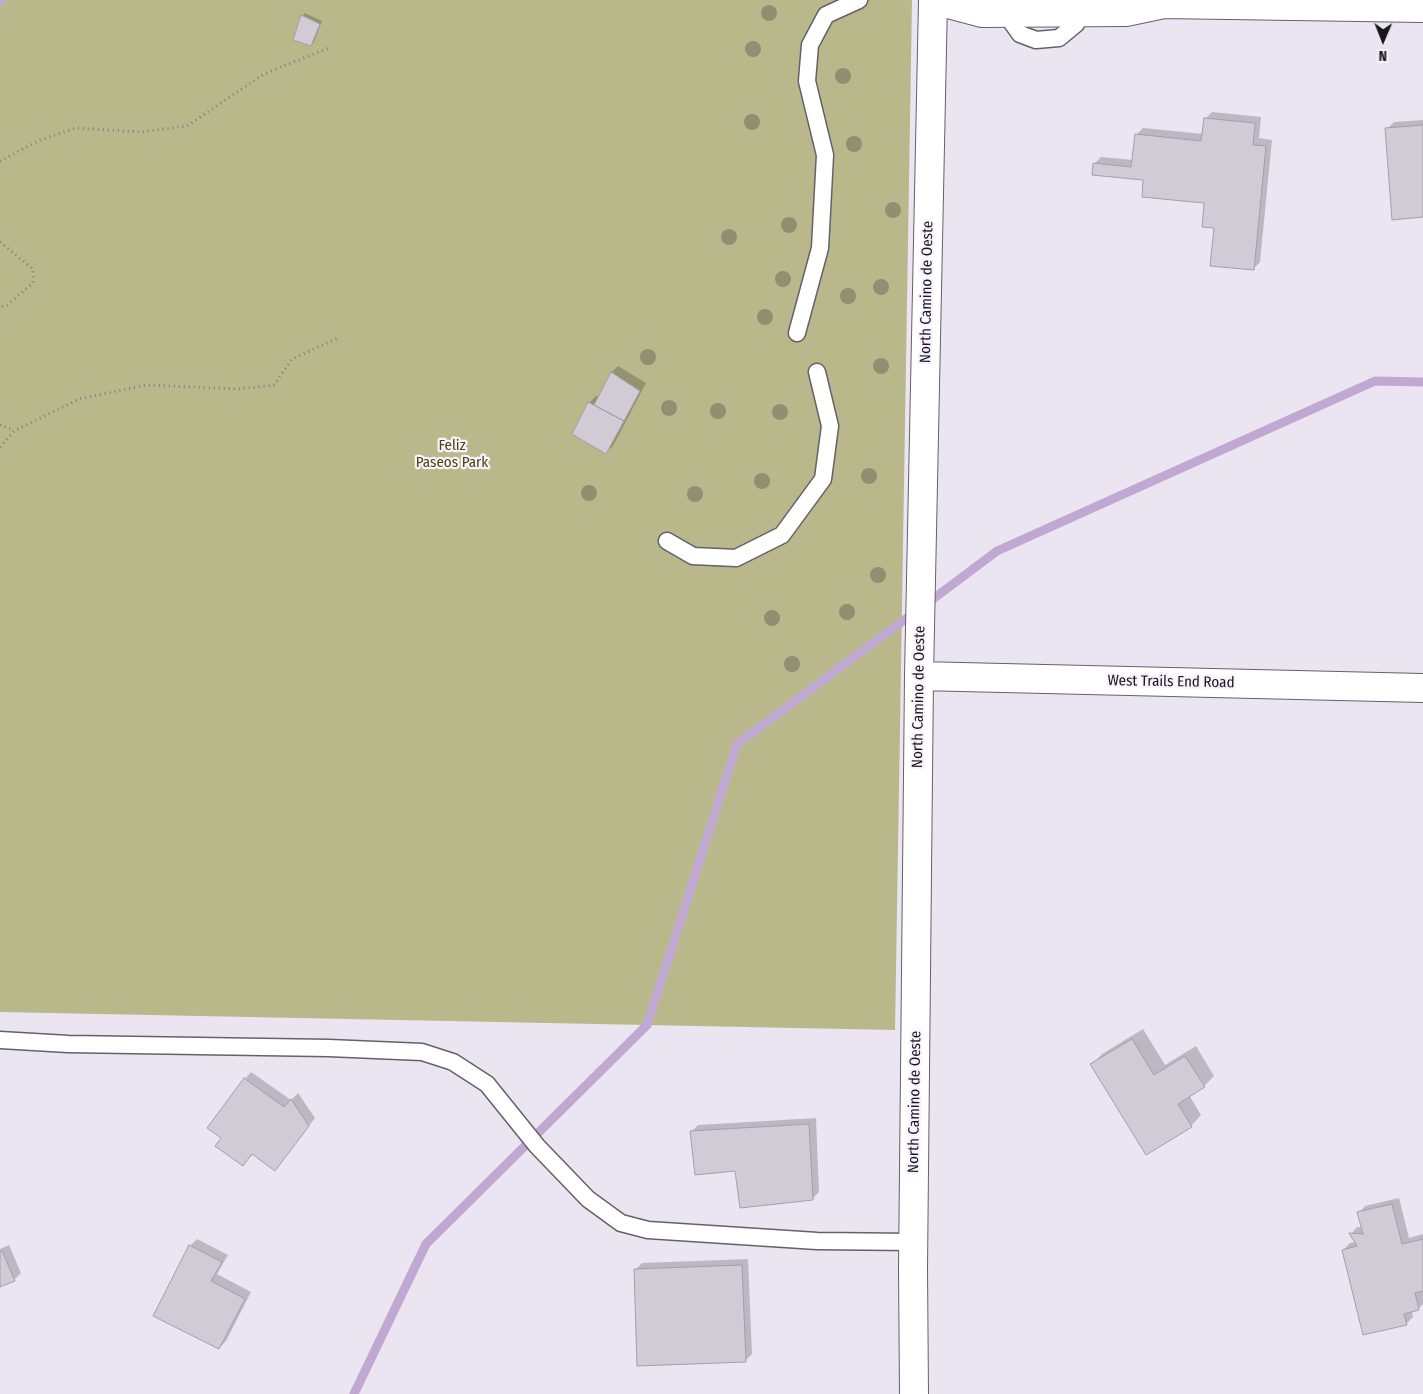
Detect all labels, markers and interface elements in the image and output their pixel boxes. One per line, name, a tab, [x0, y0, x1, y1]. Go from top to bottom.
north arrow	[1358, 15, 1408, 65]
text: N	[1378, 47, 1387, 64]
street label: North Camino de Oeste	[917, 221, 937, 363]
park label: Feliz Paseos Park	[416, 437, 488, 472]
street label: North Camino de Oeste	[909, 626, 929, 768]
street label: West Trails End Road	[1107, 672, 1235, 692]
street label: North Camino de Oeste	[905, 1031, 925, 1173]

